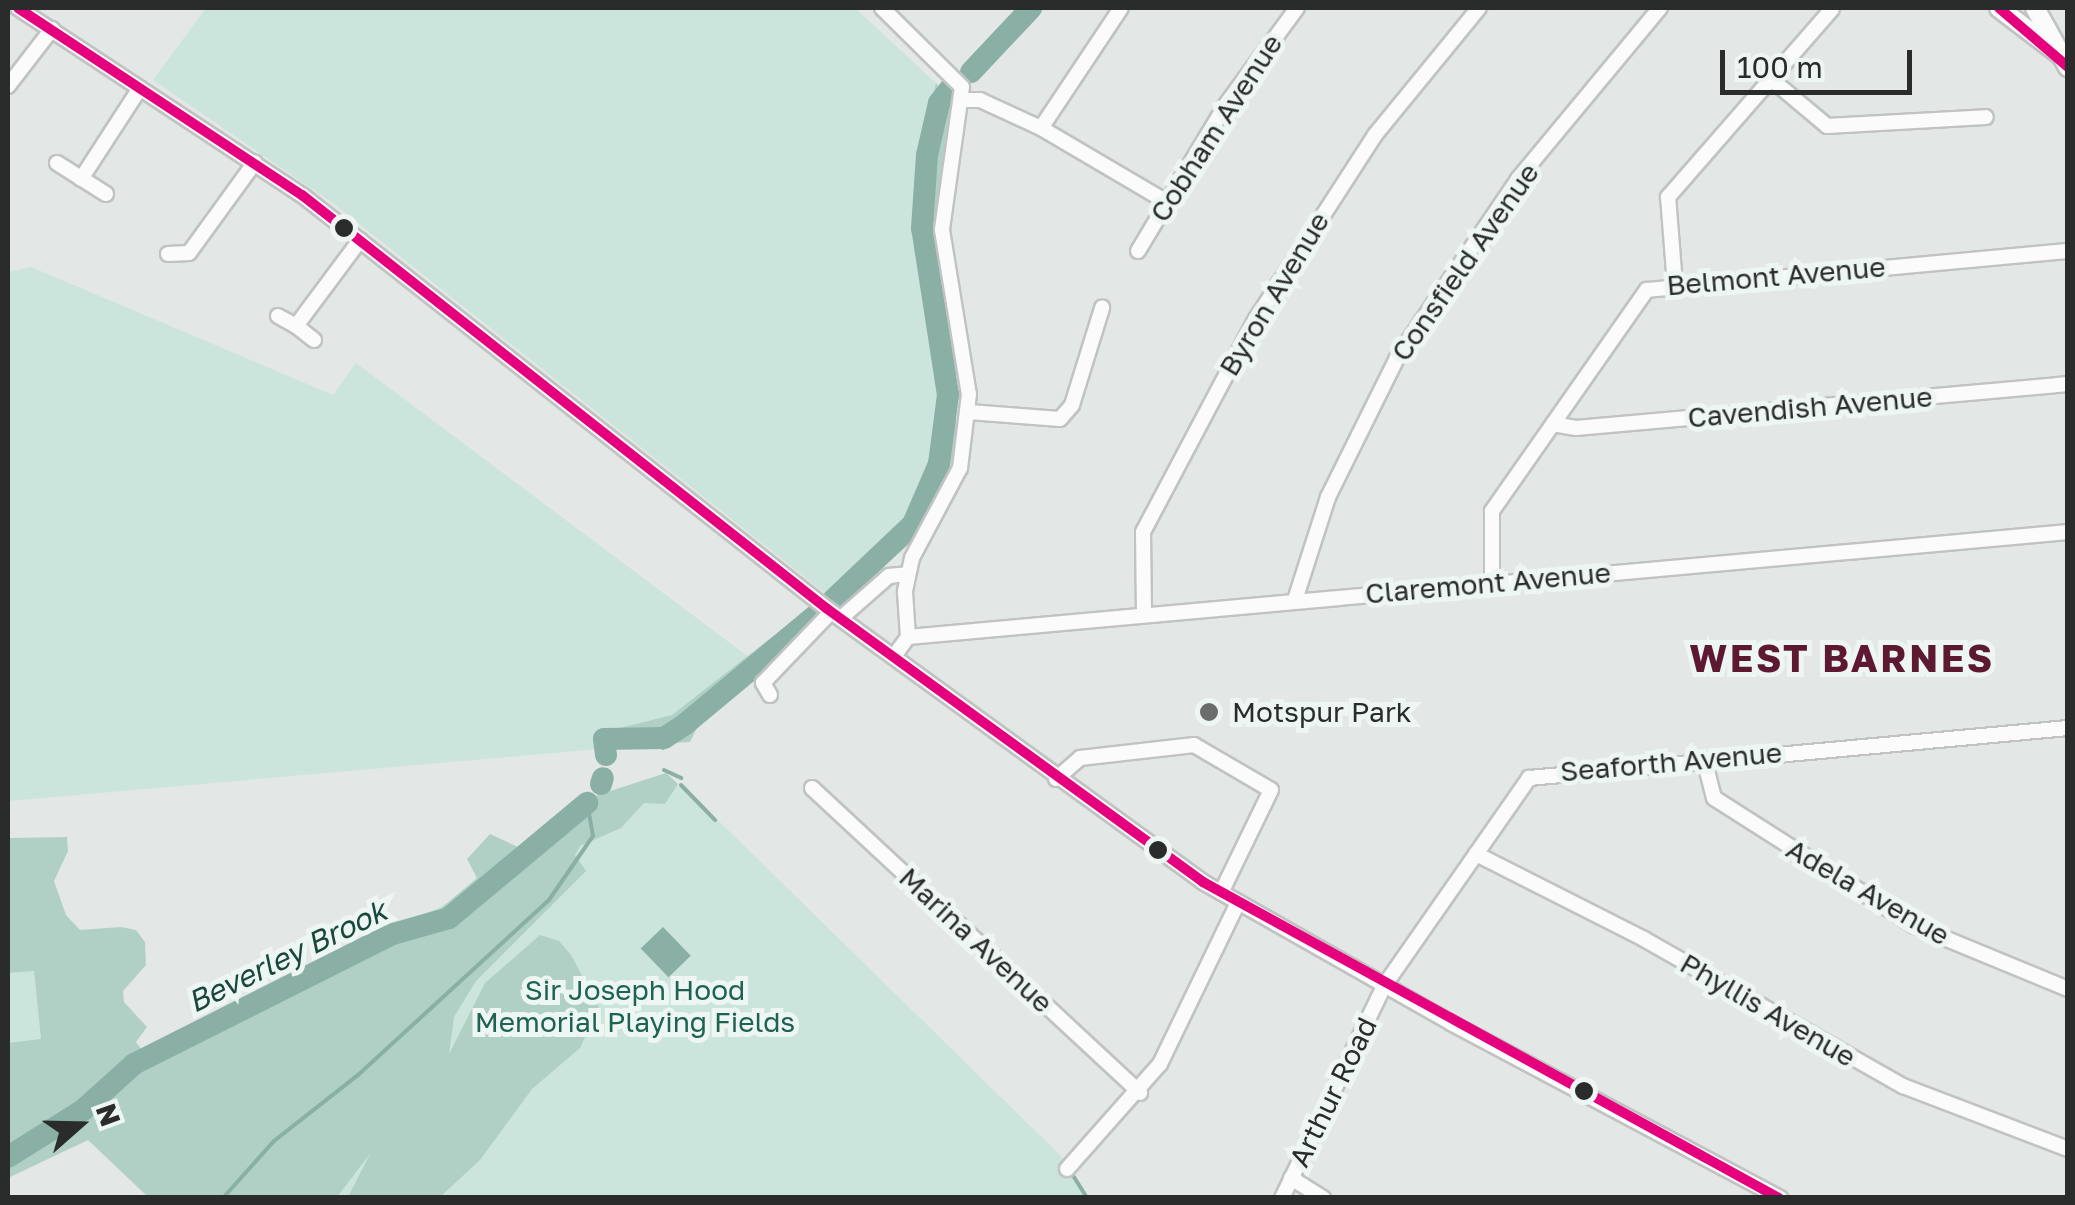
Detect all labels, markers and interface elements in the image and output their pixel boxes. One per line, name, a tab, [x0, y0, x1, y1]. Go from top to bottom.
street label: Cobham Avenue	[1143, 28, 1289, 228]
scale bar	[1725, 30, 1918, 92]
text: 100 m	[1737, 49, 1823, 85]
street label: Consfield Avenue	[1384, 157, 1546, 367]
street label: Byron Avenue	[1212, 206, 1336, 382]
unlabelled marker	[334, 218, 354, 238]
street label: Belmont Avenue	[1665, 250, 1887, 302]
street label: Cavendish Avenue	[1686, 380, 1934, 434]
street label: Claremont Avenue	[1364, 556, 1612, 610]
district label: WEST BARNES	[1689, 635, 1995, 681]
place label: Motspur Park	[1232, 695, 1412, 729]
marker: Motspur Park	[1196, 699, 1222, 725]
street label: Seaforth Avenue	[1559, 736, 1783, 788]
street label: Adela Avenue	[1781, 832, 1955, 952]
unlabelled marker	[1148, 840, 1168, 860]
street label: Marina Avenue	[892, 860, 1060, 1020]
water label: Beverley Brook	[182, 892, 392, 1020]
street label: Phyllis Avenue	[1674, 946, 1862, 1074]
park label: Sir Joseph Hood Memorial Playing Fields	[475, 973, 795, 1039]
street label: Arthur Road	[1282, 1012, 1384, 1172]
north arrow	[30, 1075, 130, 1175]
unlabelled marker	[1574, 1081, 1594, 1101]
text: N	[90, 1099, 128, 1130]

